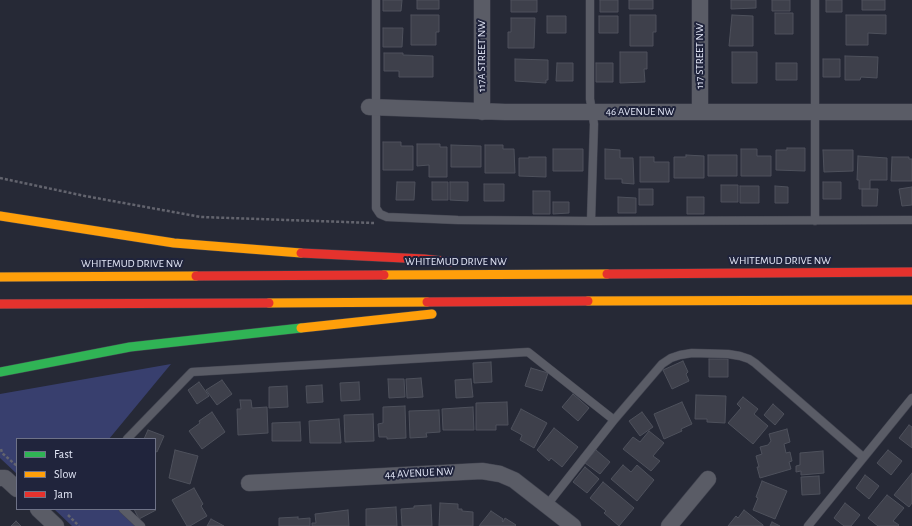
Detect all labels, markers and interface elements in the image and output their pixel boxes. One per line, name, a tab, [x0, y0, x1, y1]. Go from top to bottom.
street label: 117A STREET NW	[475, 20, 489, 92]
street label: 117 STREET NW	[693, 23, 707, 89]
street label: 46 AVENUE NW	[606, 105, 674, 119]
street label: WHITEMUD DRIVE NW	[729, 254, 831, 268]
street label: WHITEMUD DRIVE NW	[405, 255, 507, 269]
street label: WHITEMUD DRIVE NW	[81, 257, 183, 271]
legend	[16, 438, 156, 510]
text: Fast	[54, 448, 73, 460]
street label: 44 AVENUE NW	[384, 465, 454, 481]
text: Slow	[54, 468, 76, 480]
text: Jam	[54, 488, 73, 500]

